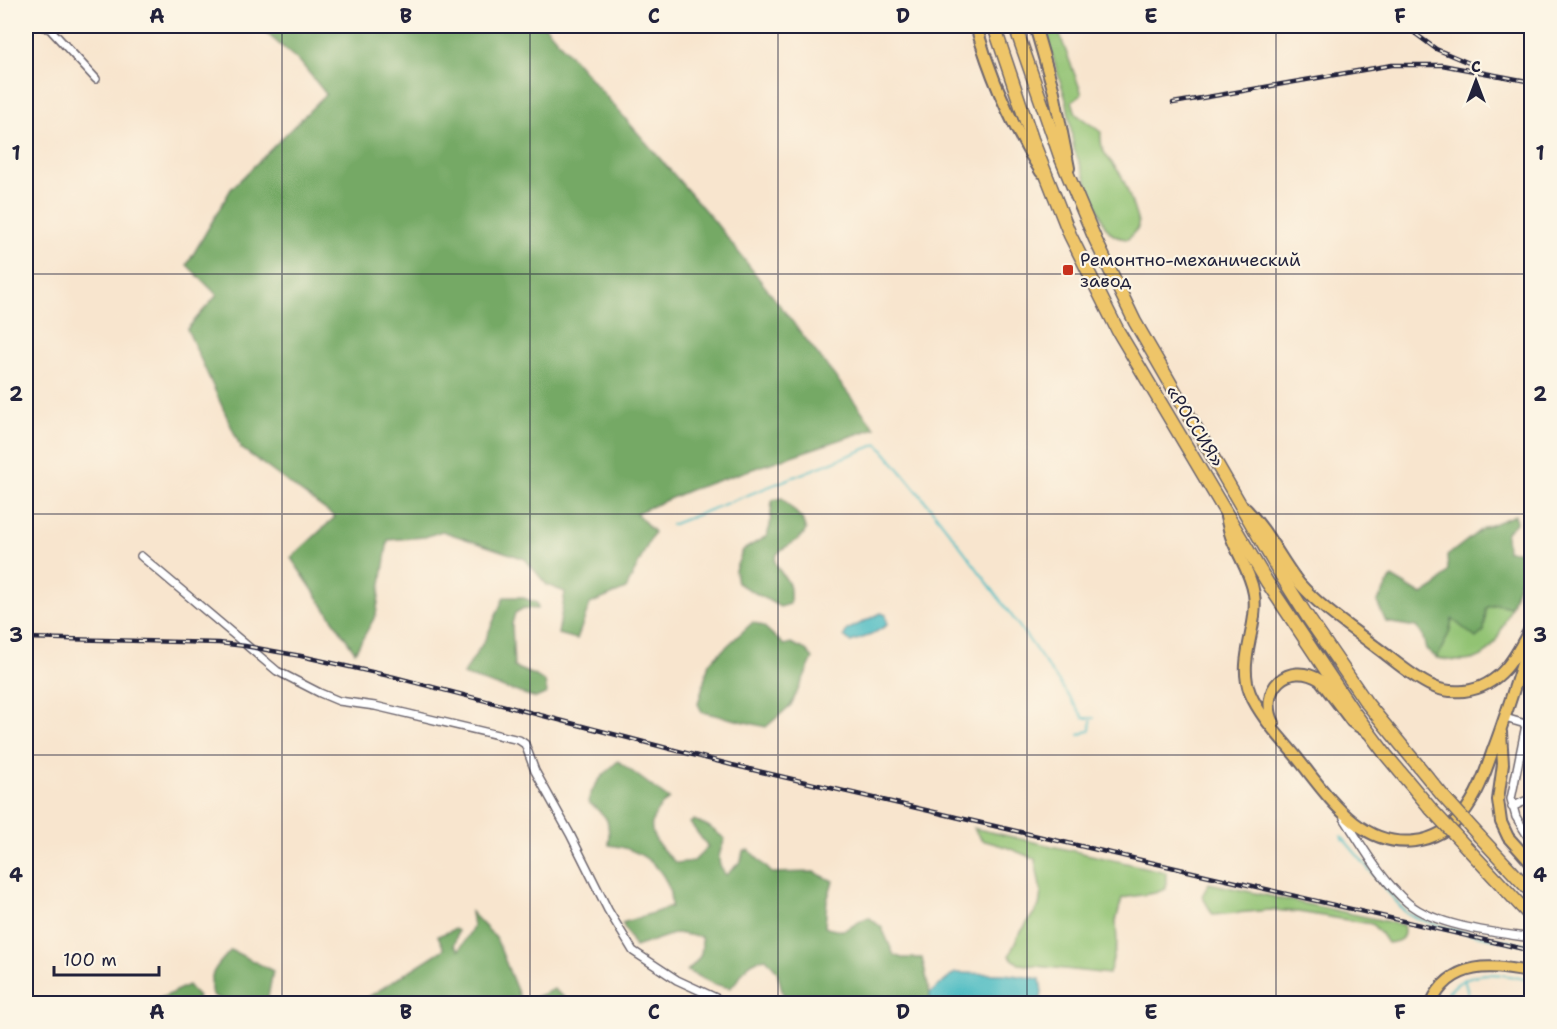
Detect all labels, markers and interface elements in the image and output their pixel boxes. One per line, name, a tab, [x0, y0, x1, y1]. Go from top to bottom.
text: A	[149, 3, 165, 29]
text: B	[400, 3, 412, 29]
text: C	[648, 3, 660, 29]
text: D	[896, 3, 910, 29]
text: E	[1144, 3, 1158, 29]
text: F	[1394, 3, 1406, 29]
north arrow	[1446, 51, 1506, 111]
text: С	[1471, 56, 1481, 77]
text: 1	[11, 140, 21, 166]
text: 1	[1535, 140, 1545, 166]
place label: Ремонтно-механический завод	[1080, 248, 1301, 293]
marker: Ремонтно-механический завод	[1061, 263, 1075, 277]
text: 2	[9, 381, 23, 407]
street label: «РОССИЯ»	[1161, 381, 1229, 471]
text: 2	[1533, 381, 1547, 407]
text: 3	[9, 622, 23, 648]
text: 3	[1533, 622, 1547, 648]
text: 4	[9, 862, 23, 888]
text: 4	[1533, 862, 1547, 888]
scale bar	[54, 939, 159, 977]
text: 100 m	[63, 948, 117, 972]
text: A	[149, 999, 165, 1025]
text: B	[400, 999, 412, 1025]
text: C	[648, 999, 660, 1025]
text: D	[896, 999, 910, 1025]
text: E	[1144, 999, 1158, 1025]
text: F	[1394, 999, 1406, 1025]

